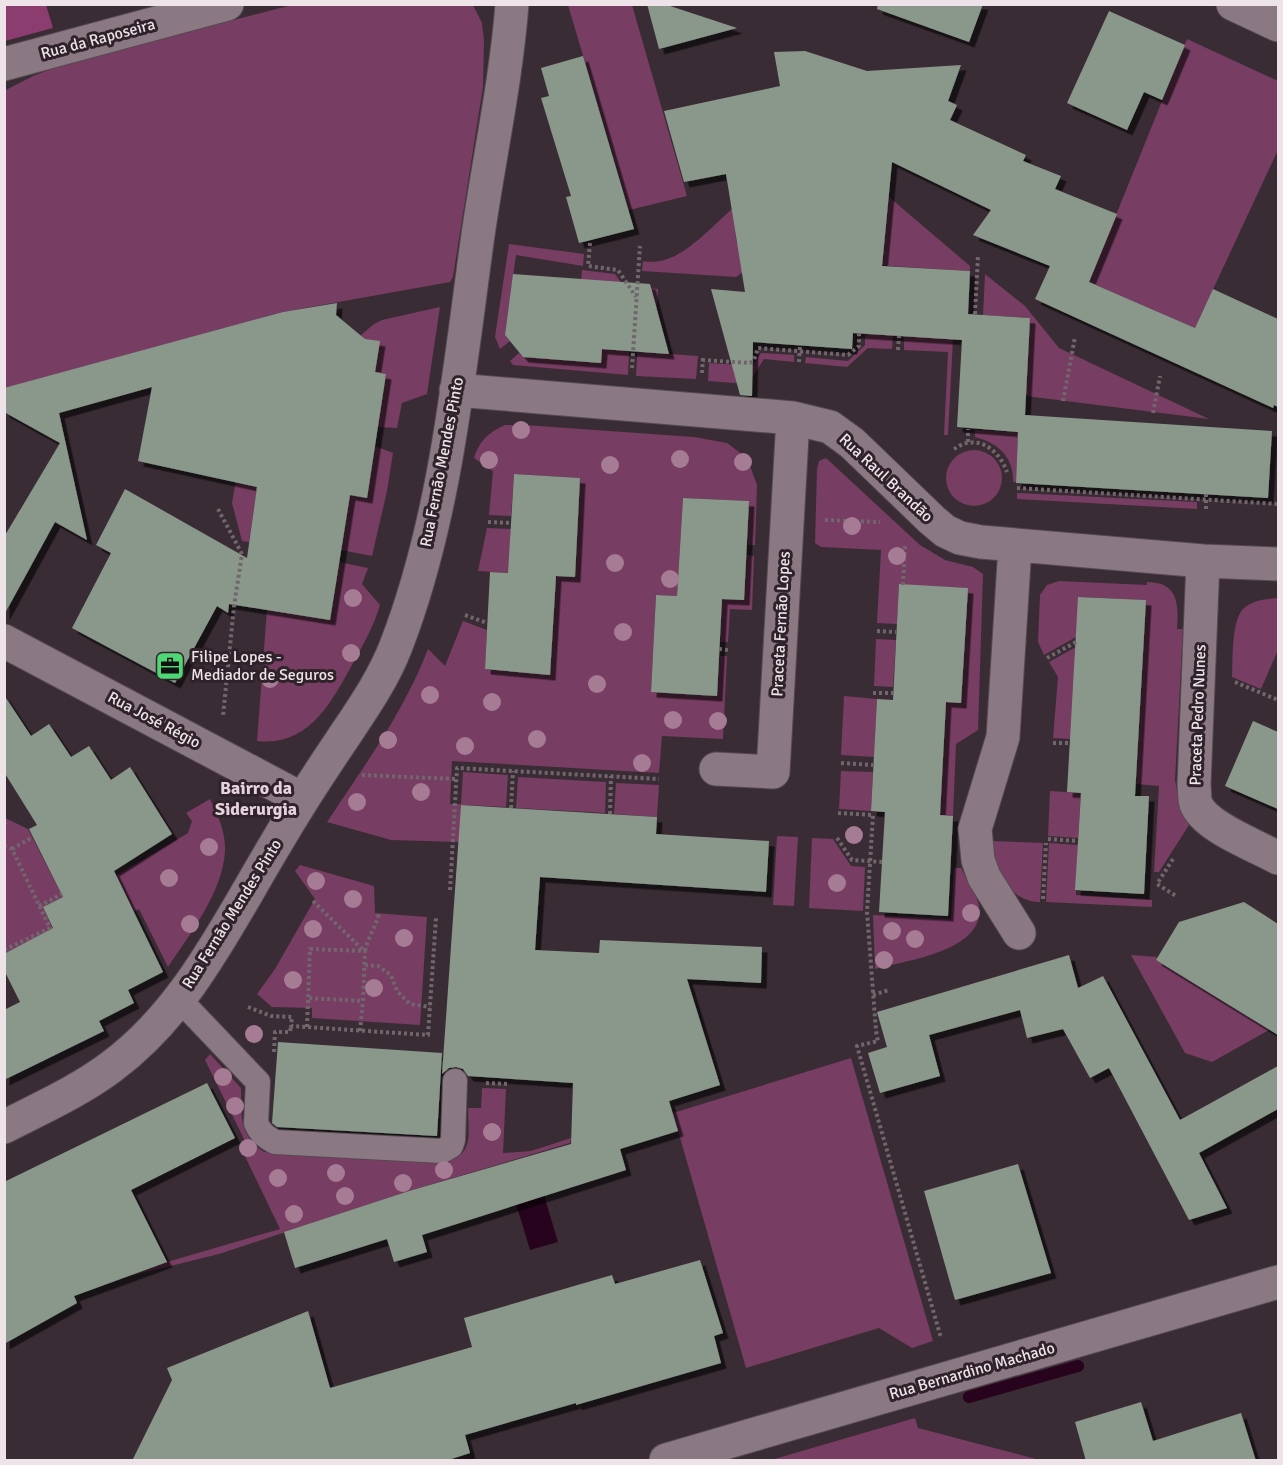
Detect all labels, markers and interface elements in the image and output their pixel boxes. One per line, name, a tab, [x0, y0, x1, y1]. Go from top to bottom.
street label: Rua da Raposeira	[39, 14, 157, 64]
street label: Rua Fernão Mendes Pinto	[416, 375, 468, 549]
street label: Rua Raul Brandão	[835, 429, 937, 527]
street label: Praceta Fernão Lopes	[767, 551, 795, 697]
street label: Praceta Pedro Nunes	[1186, 644, 1210, 786]
place label: Filipe Lopes - Mediador de Seguros	[191, 647, 334, 685]
office icon: Filipe Lopes - Mediador de Seguros	[154, 650, 186, 682]
street label: Rua José Régio	[104, 687, 204, 753]
district label: Bairro da Siderurgia	[215, 777, 297, 820]
street label: Rua Fernão Mendes Pinto	[178, 836, 286, 992]
street label: Rua Bernardino Machado	[887, 1338, 1057, 1404]

